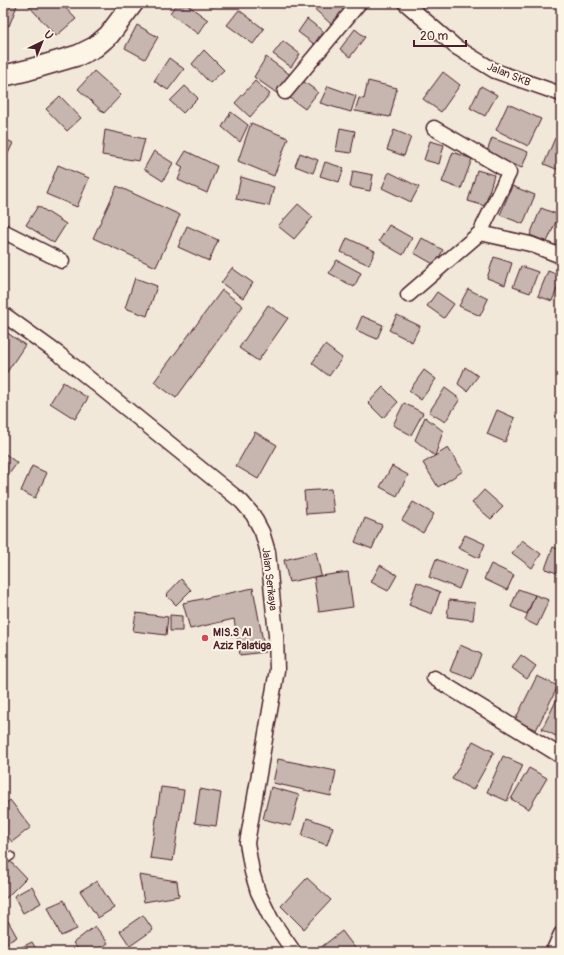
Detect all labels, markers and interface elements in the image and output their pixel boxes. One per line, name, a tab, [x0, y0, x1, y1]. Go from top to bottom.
north arrow	[22, 22, 62, 62]
scale bar	[414, 22, 466, 48]
text: U	[41, 28, 56, 42]
text: 20 m	[420, 29, 449, 44]
street label: Jalan SKB	[485, 60, 532, 89]
street label: Jalan Serikaya	[259, 547, 280, 611]
place label: MIS.S Al Aziz Palatiga	[213, 626, 271, 652]
marker: MIS.S Al Aziz Palatiga	[200, 633, 210, 643]

